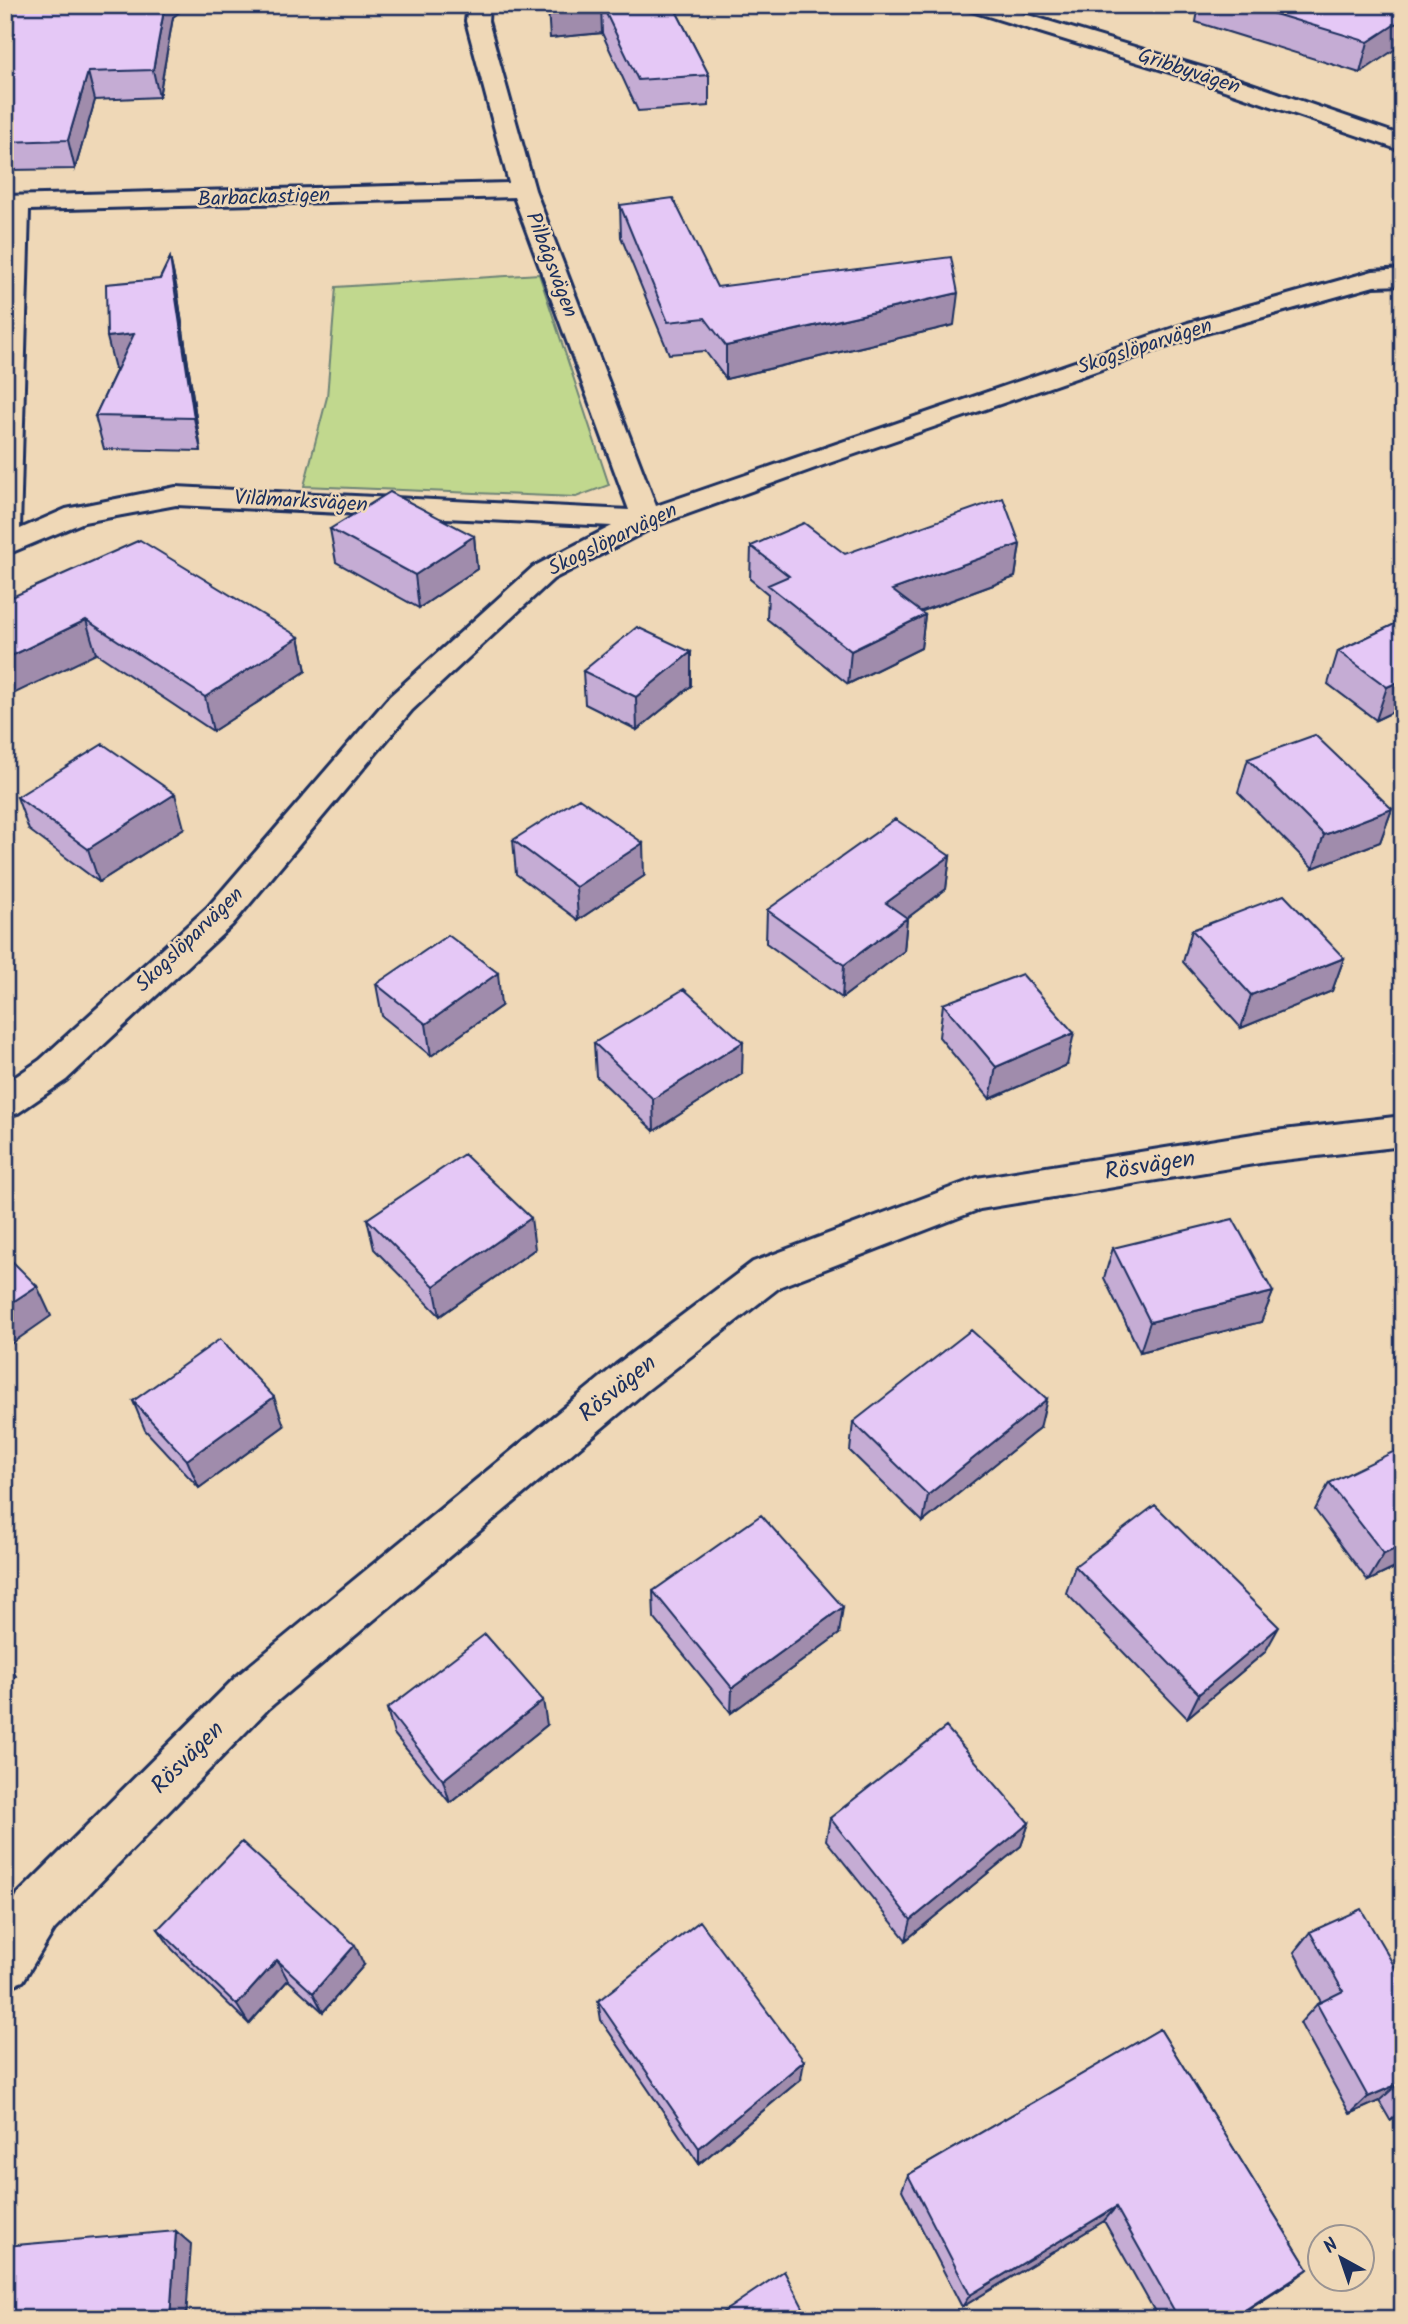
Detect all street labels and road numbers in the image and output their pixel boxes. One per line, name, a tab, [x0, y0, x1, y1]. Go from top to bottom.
street label: Gribbyvägen	[1133, 40, 1245, 104]
street label: Barbackastigen	[197, 179, 331, 217]
street label: Pilbågsvägen	[516, 207, 586, 323]
street label: Skogslöparvägen	[1073, 310, 1217, 384]
street label: Vildmarksvägen	[233, 482, 369, 522]
street label: Skogslöparvägen	[543, 494, 683, 586]
street label: Skogslöparvägen	[128, 879, 252, 1001]
street label: Rösvägen	[1102, 1140, 1198, 1192]
street label: Rösvägen	[570, 1345, 666, 1433]
street label: Rösvägen	[142, 1712, 234, 1804]

